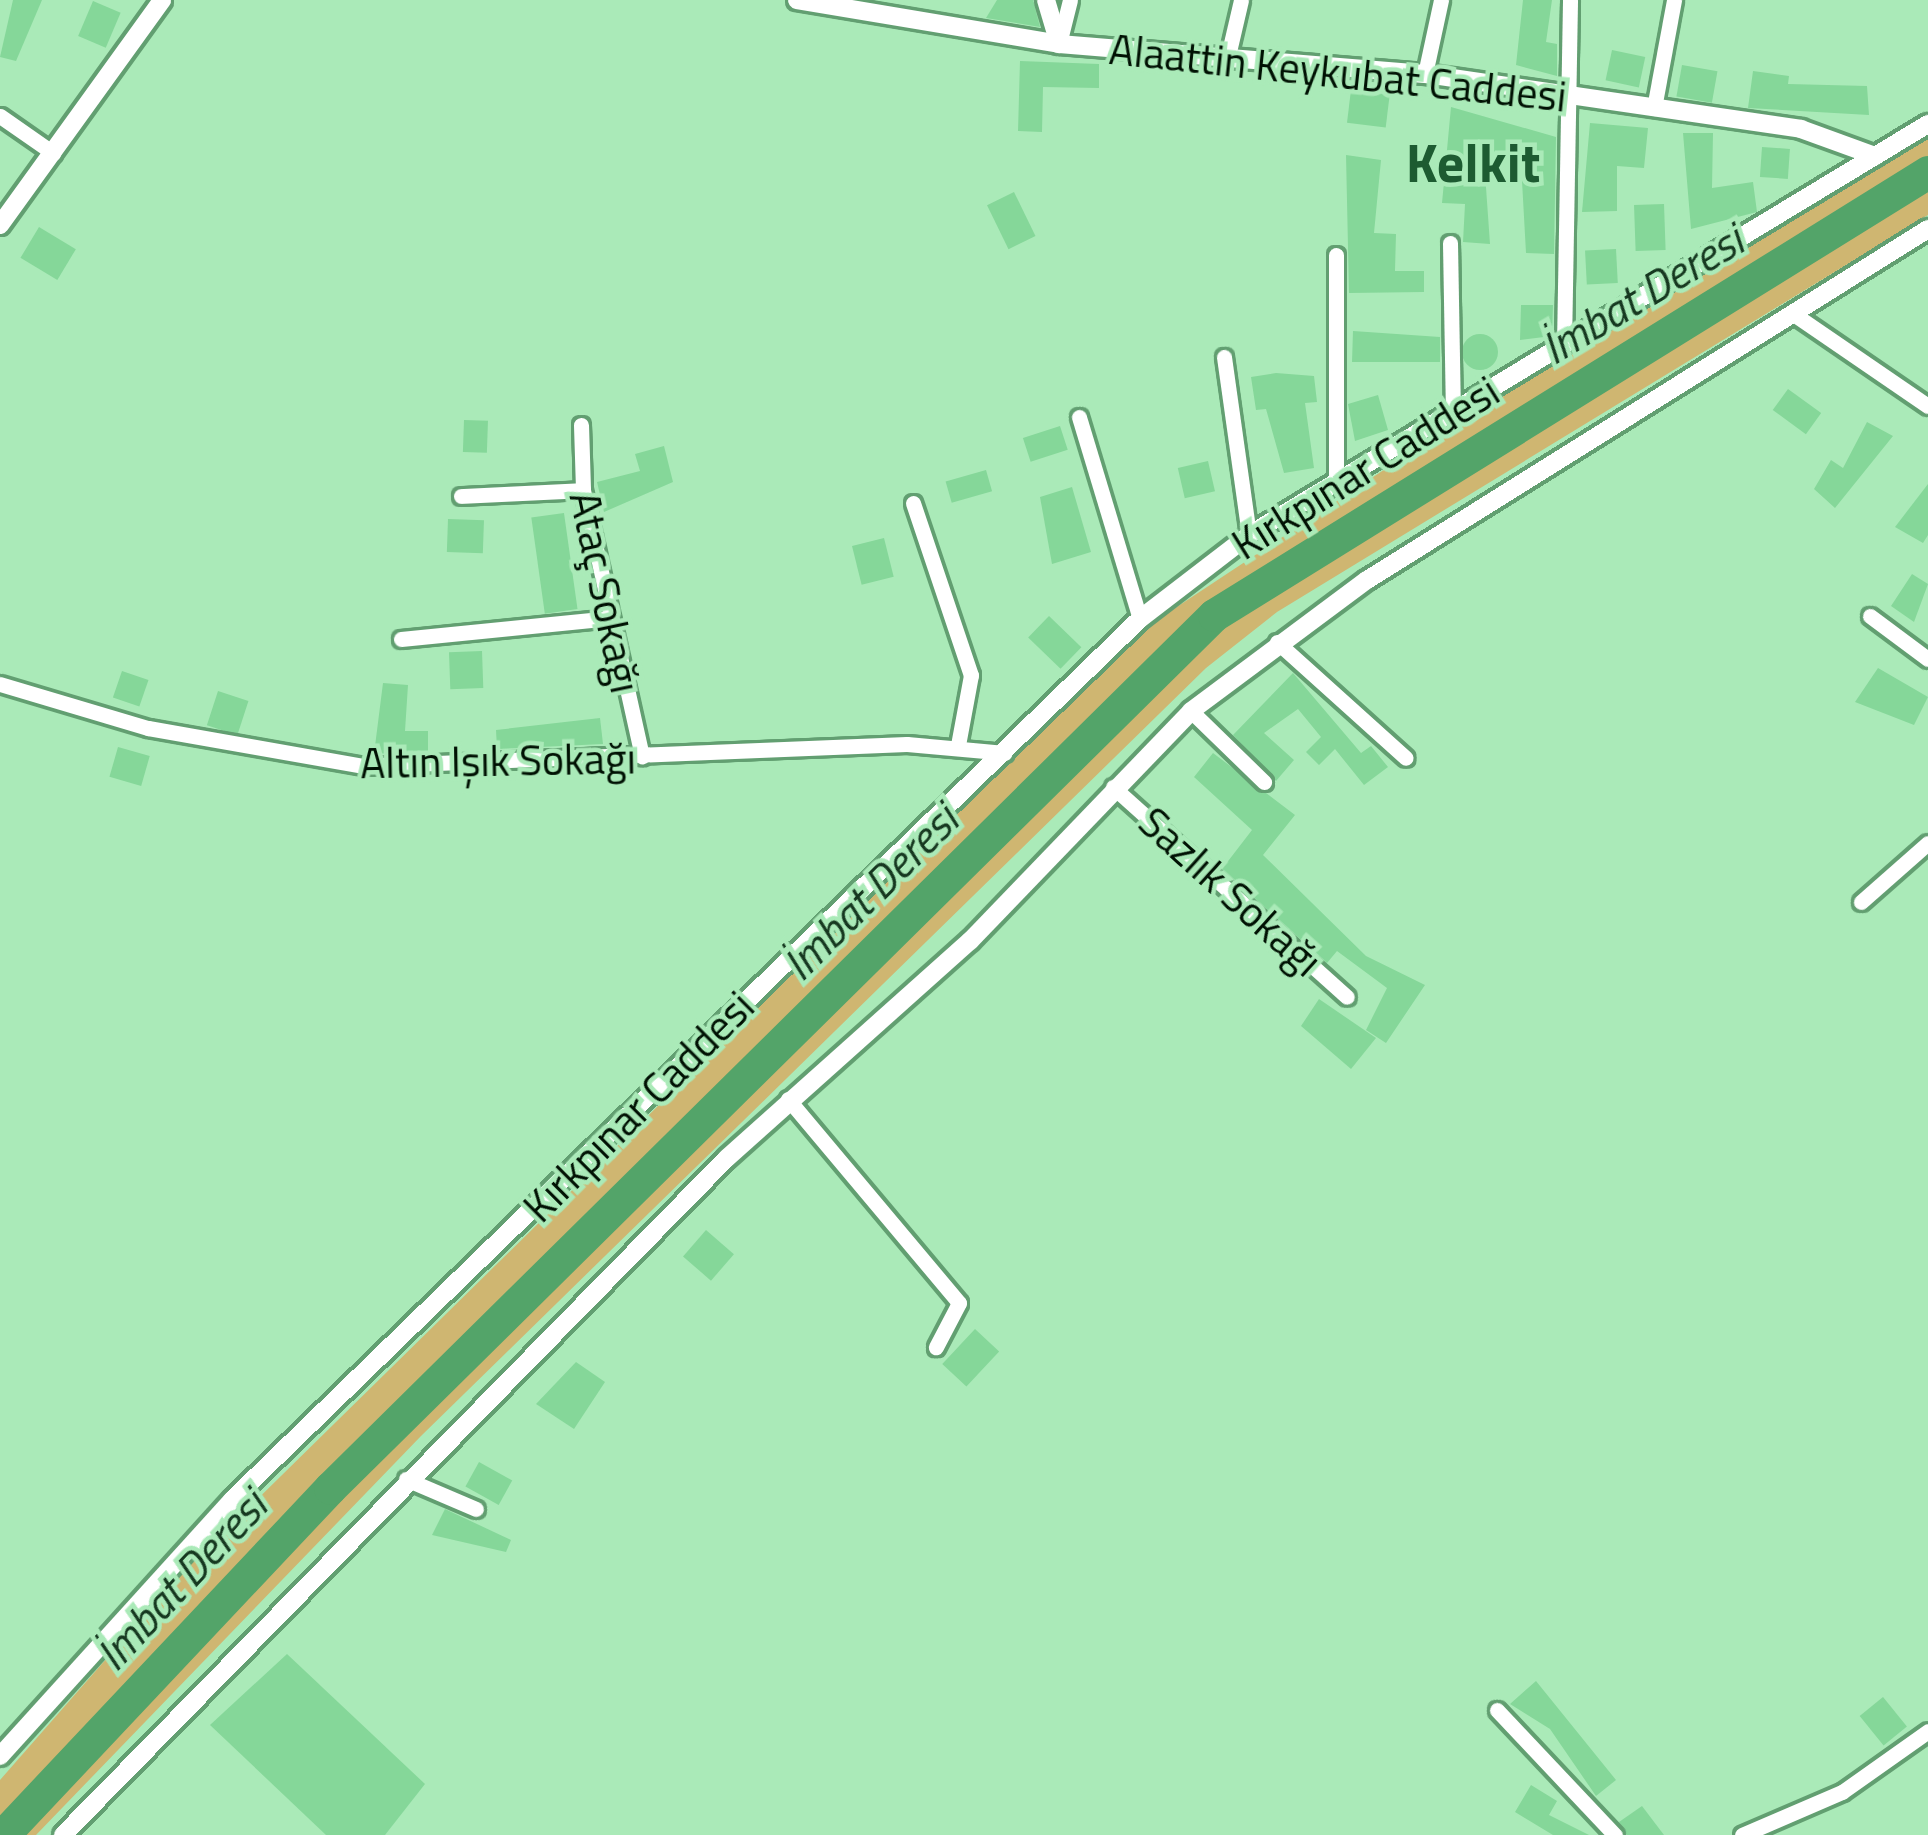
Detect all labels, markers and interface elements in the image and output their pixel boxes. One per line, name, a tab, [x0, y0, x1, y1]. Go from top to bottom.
street label: Alaattin Keykubat Caddesi	[1107, 23, 1569, 121]
district label: Kelkit	[1406, 130, 1540, 194]
water label: İmbat Deresi	[1531, 213, 1753, 375]
street label: Kırkpınar Caddesi	[1222, 365, 1508, 569]
street label: Ataç Sokağı	[560, 487, 652, 697]
street label: Altın Işık Sokağı	[360, 732, 636, 788]
water label: İmbat Deresi	[771, 793, 969, 991]
street label: Sazlık Sokağı	[1129, 796, 1333, 986]
street label: Kırkpınar Caddesi	[512, 980, 764, 1232]
water label: İmbat Deresi	[84, 1479, 278, 1681]

